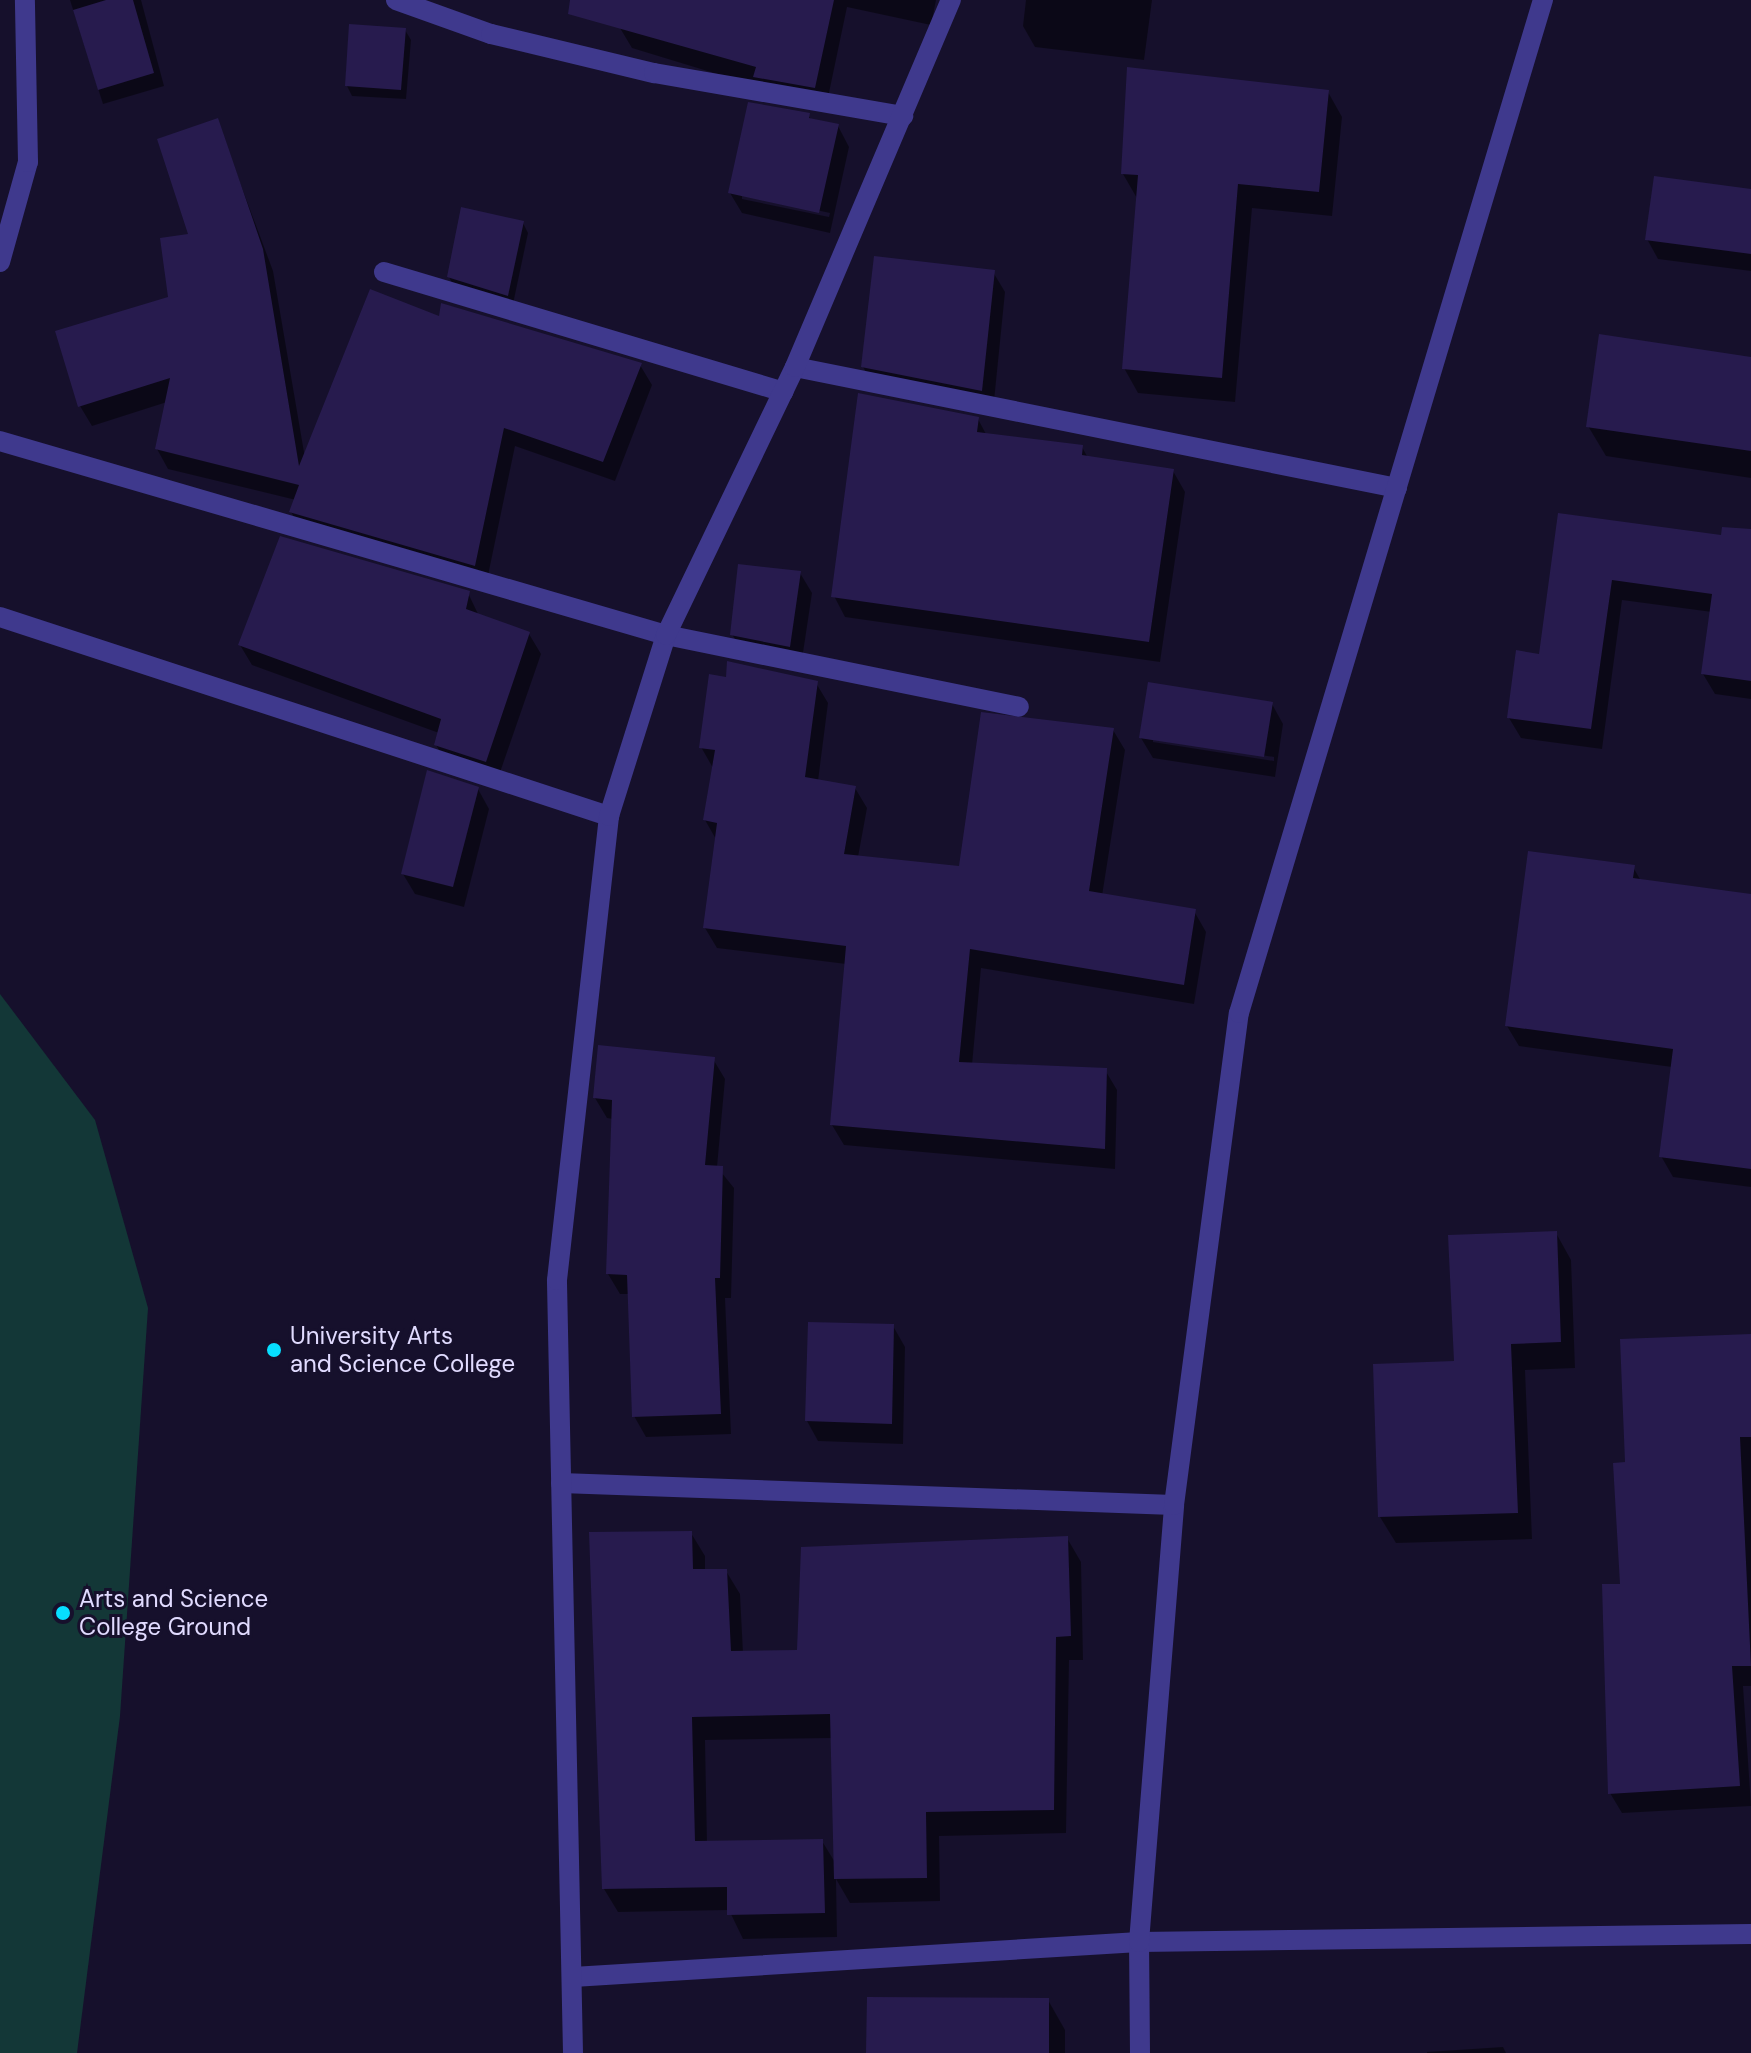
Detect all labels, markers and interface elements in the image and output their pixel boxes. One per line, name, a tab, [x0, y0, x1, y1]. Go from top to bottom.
place label: University Arts and Science College	[290, 1322, 515, 1378]
marker: University Arts and Science College	[265, 1341, 283, 1359]
place label: Arts and Science College Ground	[79, 1585, 268, 1641]
marker: Arts and Science College Ground	[54, 1604, 72, 1622]

